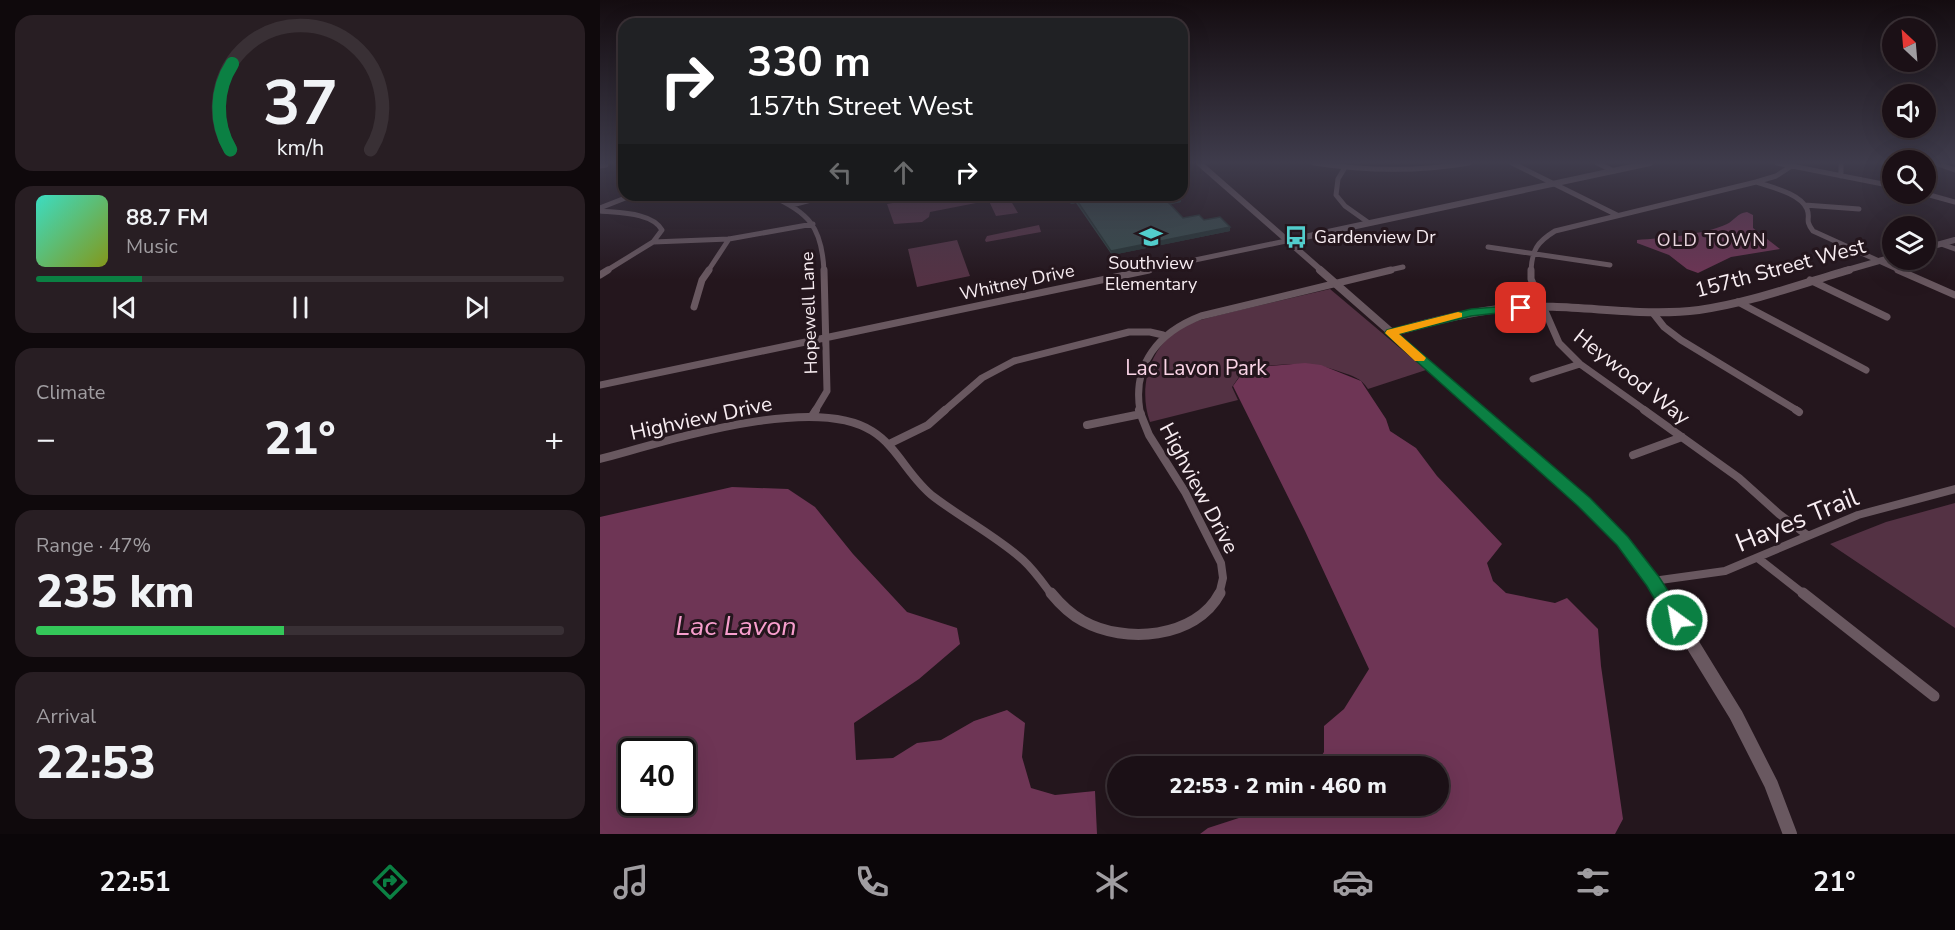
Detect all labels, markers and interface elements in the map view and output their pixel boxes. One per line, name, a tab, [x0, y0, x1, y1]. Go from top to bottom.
north arrow	[1882, 18, 1936, 72]
map controls	[1882, 18, 1936, 270]
text: 330 m	[747, 34, 871, 91]
icon: right	[648, 42, 726, 120]
text: 37	[263, 61, 337, 146]
button: sound	[1882, 84, 1936, 138]
text: 157th Street West	[747, 88, 973, 125]
text: km/h	[276, 133, 324, 163]
button: search	[1882, 150, 1936, 204]
icon: left	[824, 156, 857, 189]
icon: ahead	[887, 156, 920, 189]
icon: right	[950, 156, 983, 189]
text: 88.7 FM	[126, 203, 208, 233]
button: layers	[1882, 216, 1936, 270]
school or university icon: Southview Elementary	[1138, 224, 1164, 250]
bus stop icon: Gardenview Dr	[1283, 224, 1309, 250]
place label: Gardenview Dr	[1314, 225, 1436, 249]
district label: OLD TOWN	[1657, 228, 1767, 252]
street label: 157th Street West	[1692, 232, 1869, 304]
text: Music	[126, 233, 178, 260]
street label: Hopewell Lane	[795, 251, 823, 375]
place label: Southview Elementary	[1105, 251, 1198, 296]
street label: Whitney Drive	[957, 258, 1077, 306]
pin	[1495, 282, 1546, 333]
icon: previous	[108, 291, 141, 324]
icon: pause	[284, 291, 317, 324]
icon: next	[460, 291, 493, 324]
icon: arrive	[1504, 291, 1537, 324]
street label: Heywood Way	[1568, 323, 1696, 431]
park label: Lac Lavon Park	[1125, 354, 1267, 382]
text: Climate	[36, 379, 105, 406]
street label: Highview Drive	[627, 389, 775, 447]
text: 21°	[264, 409, 336, 470]
text: −	[36, 417, 56, 462]
text: +	[544, 417, 564, 462]
street label: Highview Drive	[1153, 418, 1245, 558]
street label: Hayes Trail	[1730, 479, 1864, 561]
text: Range · 47%	[36, 532, 151, 559]
text: 235 km	[36, 562, 195, 623]
position arrow	[1645, 588, 1709, 652]
water label: Lac Lavon	[675, 608, 797, 645]
text: Arrival	[36, 703, 96, 730]
text: 22:53	[36, 733, 156, 794]
speed limit sign: 40	[618, 738, 696, 816]
text: 22:53 · 2 min · 460 m	[1169, 771, 1387, 801]
icon: directions	[369, 861, 411, 903]
icon: music	[610, 861, 652, 903]
icon: phone	[851, 861, 893, 903]
icon: climate	[1091, 861, 1133, 903]
icon: car	[1332, 861, 1374, 903]
icon: filters	[1572, 861, 1614, 903]
text: 22:51	[99, 864, 171, 901]
text: 21°	[1813, 864, 1856, 901]

